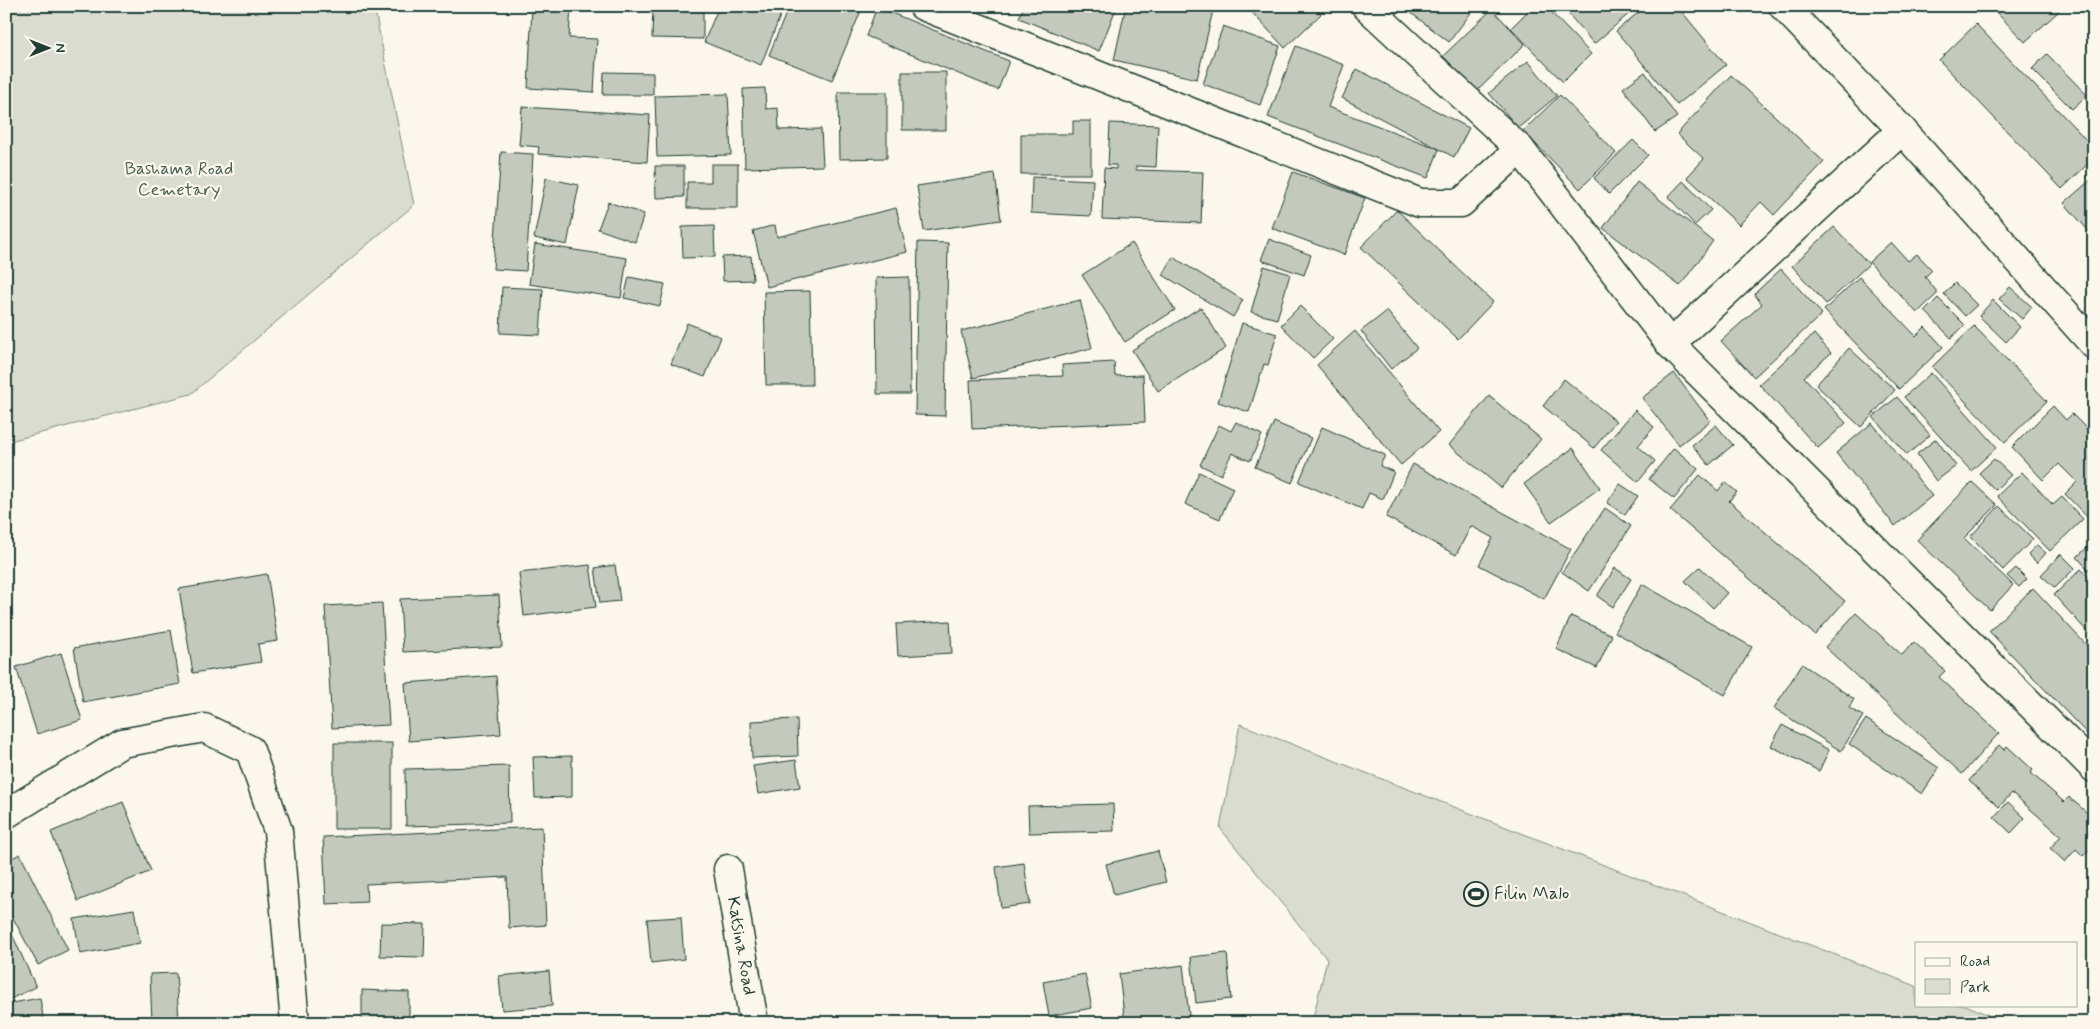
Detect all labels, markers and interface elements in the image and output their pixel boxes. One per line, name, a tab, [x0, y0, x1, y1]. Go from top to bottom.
north arrow	[22, 22, 72, 72]
text: N	[51, 43, 69, 53]
park label: Bashama Road Cemetary	[125, 157, 233, 202]
sports icon: Filin Malo	[1463, 881, 1489, 907]
place label: Filin Malo	[1494, 882, 1569, 906]
street label: Katsina Road	[721, 895, 761, 997]
legend	[1915, 942, 2078, 1006]
text: Road	[1960, 952, 1990, 972]
text: Park	[1960, 978, 1990, 998]

